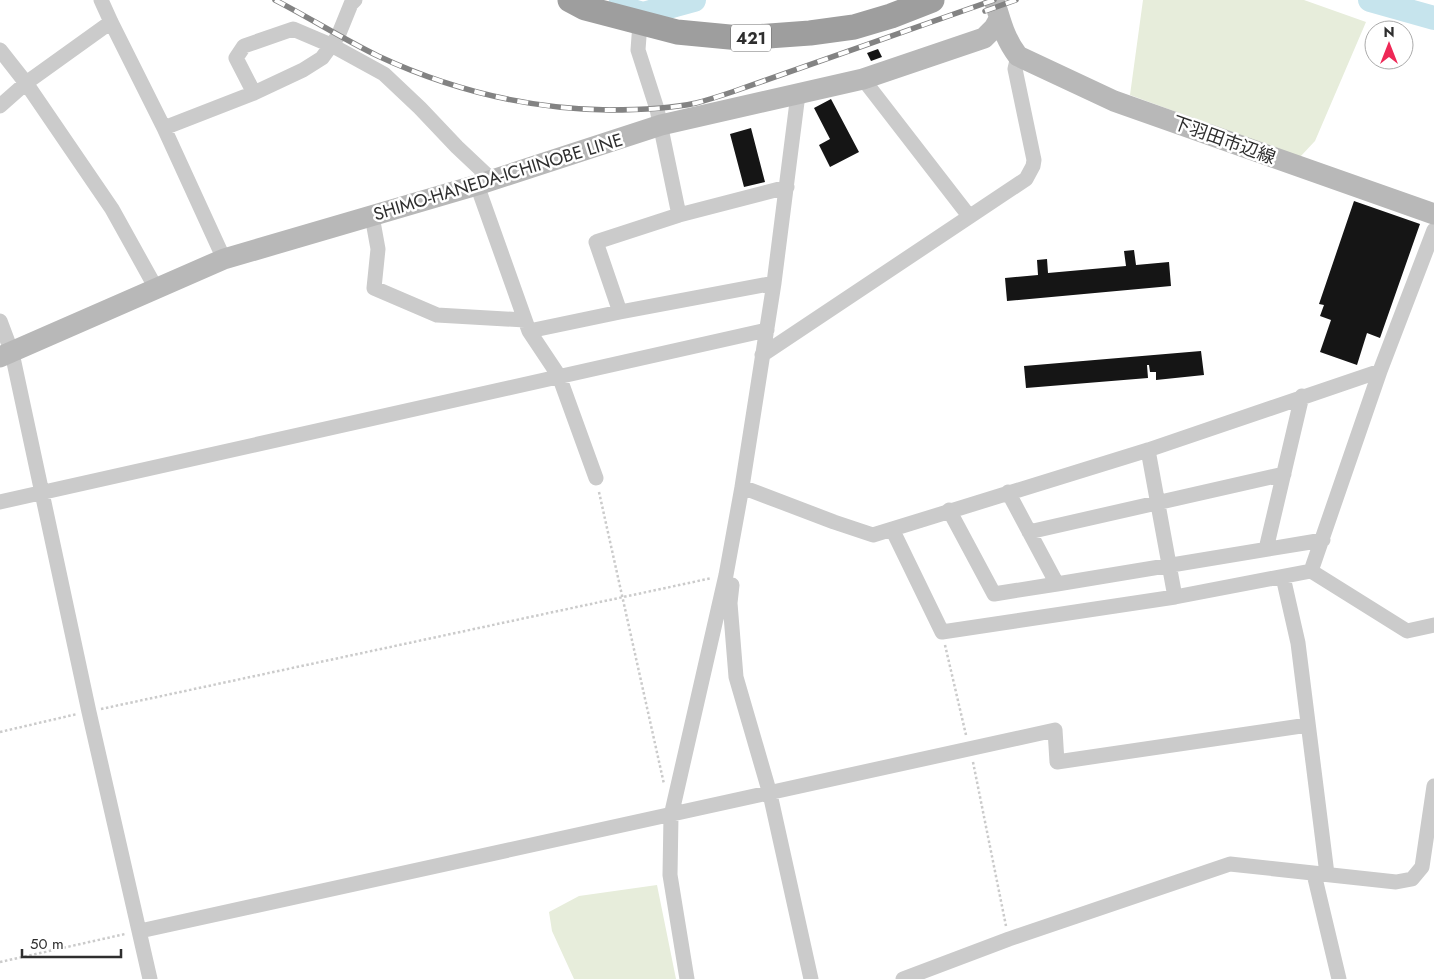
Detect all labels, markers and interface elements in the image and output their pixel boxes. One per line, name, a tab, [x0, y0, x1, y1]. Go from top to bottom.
north arrow	[1364, 20, 1414, 70]
text: N	[1383, 22, 1395, 42]
road number: 421	[731, 24, 771, 52]
street label: 下羽田市辺線	[1169, 109, 1279, 171]
street label: SHIMO-HANEDA-ICHINOBE LINE	[370, 127, 626, 227]
scale bar	[22, 926, 121, 958]
text: 50 m	[30, 933, 64, 955]

